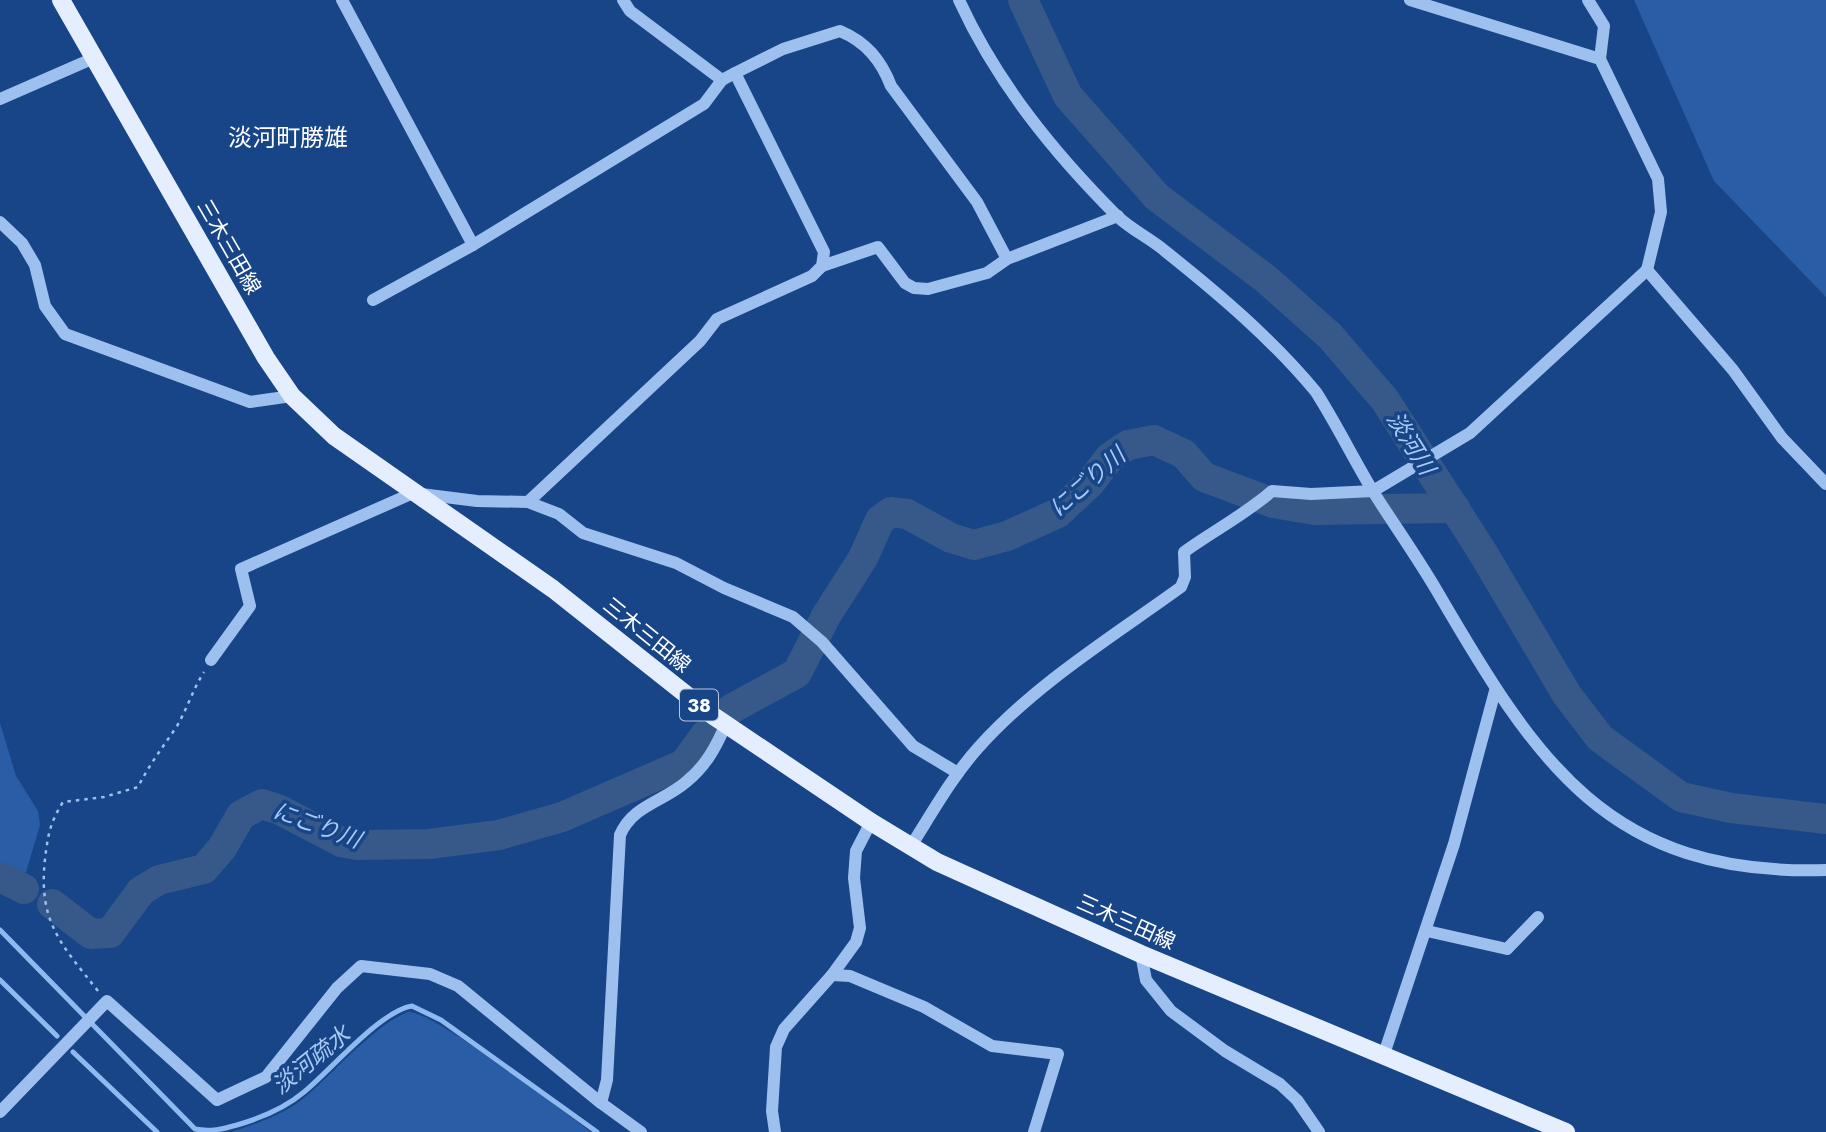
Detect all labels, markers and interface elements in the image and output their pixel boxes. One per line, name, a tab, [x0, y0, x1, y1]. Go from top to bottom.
district label: 淡河町勝雄	[228, 120, 348, 155]
street label: 三木三田線	[190, 194, 268, 300]
water label: 淡河川	[1378, 405, 1445, 484]
water label: にごり川	[1041, 437, 1135, 525]
street label: 三木三田線	[597, 590, 697, 680]
road number: 38	[680, 690, 718, 720]
water label: にごり川	[268, 793, 369, 858]
street label: 三木三田線	[1072, 887, 1180, 957]
water label: 淡河疏水	[265, 1016, 360, 1102]

